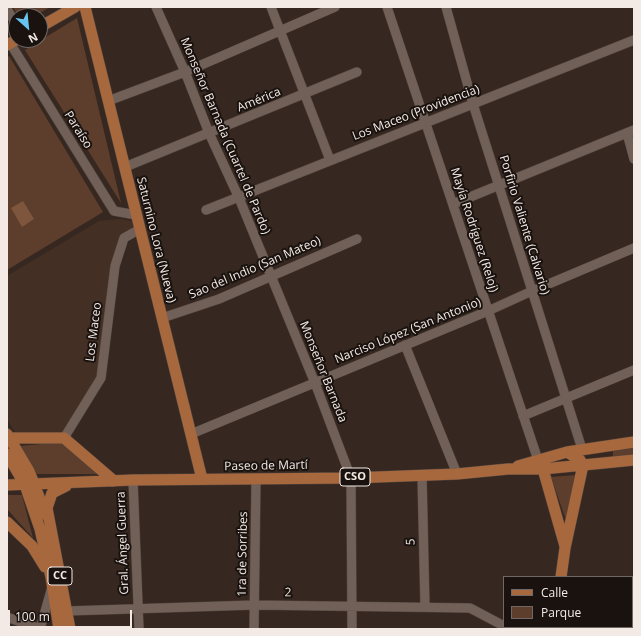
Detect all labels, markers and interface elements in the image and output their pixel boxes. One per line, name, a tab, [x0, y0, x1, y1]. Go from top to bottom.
north arrow	[8, 8, 48, 48]
text: N	[26, 30, 41, 47]
street label: Monseñor Barnada (Cuartel de Pardo)	[177, 36, 273, 236]
street label: Los Maceo (Providencia)	[350, 82, 482, 144]
street label: América	[235, 85, 283, 115]
street label: Paraíso	[61, 109, 95, 151]
street label: Porfirio Valiente (Calvario)	[496, 154, 552, 296]
street label: Mayía Rodríguez (Reloj)	[447, 166, 501, 294]
street label: Saturnino Lora (Nueva)	[133, 176, 179, 304]
street label: Sao del Indio (San Mateo)	[187, 234, 323, 302]
street label: Narciso López (San Antonio)	[333, 295, 483, 367]
street label: Los Maceo	[83, 302, 105, 362]
street label: Monseñor Barnada	[296, 319, 350, 425]
street label: Paseo de Martí	[224, 458, 308, 474]
road number: CSO	[340, 468, 370, 486]
street label: Gral. Ángel Guerra	[114, 491, 132, 595]
street label: 1ra de Sorribes	[235, 511, 251, 597]
street label: 5	[404, 538, 418, 546]
road number: CC	[48, 567, 72, 585]
legend	[503, 576, 633, 628]
text: Calle	[541, 584, 568, 601]
street label: 2	[284, 586, 292, 600]
scale bar	[10, 602, 134, 628]
text: Parque	[541, 604, 581, 621]
text: 100 m	[15, 608, 50, 625]

